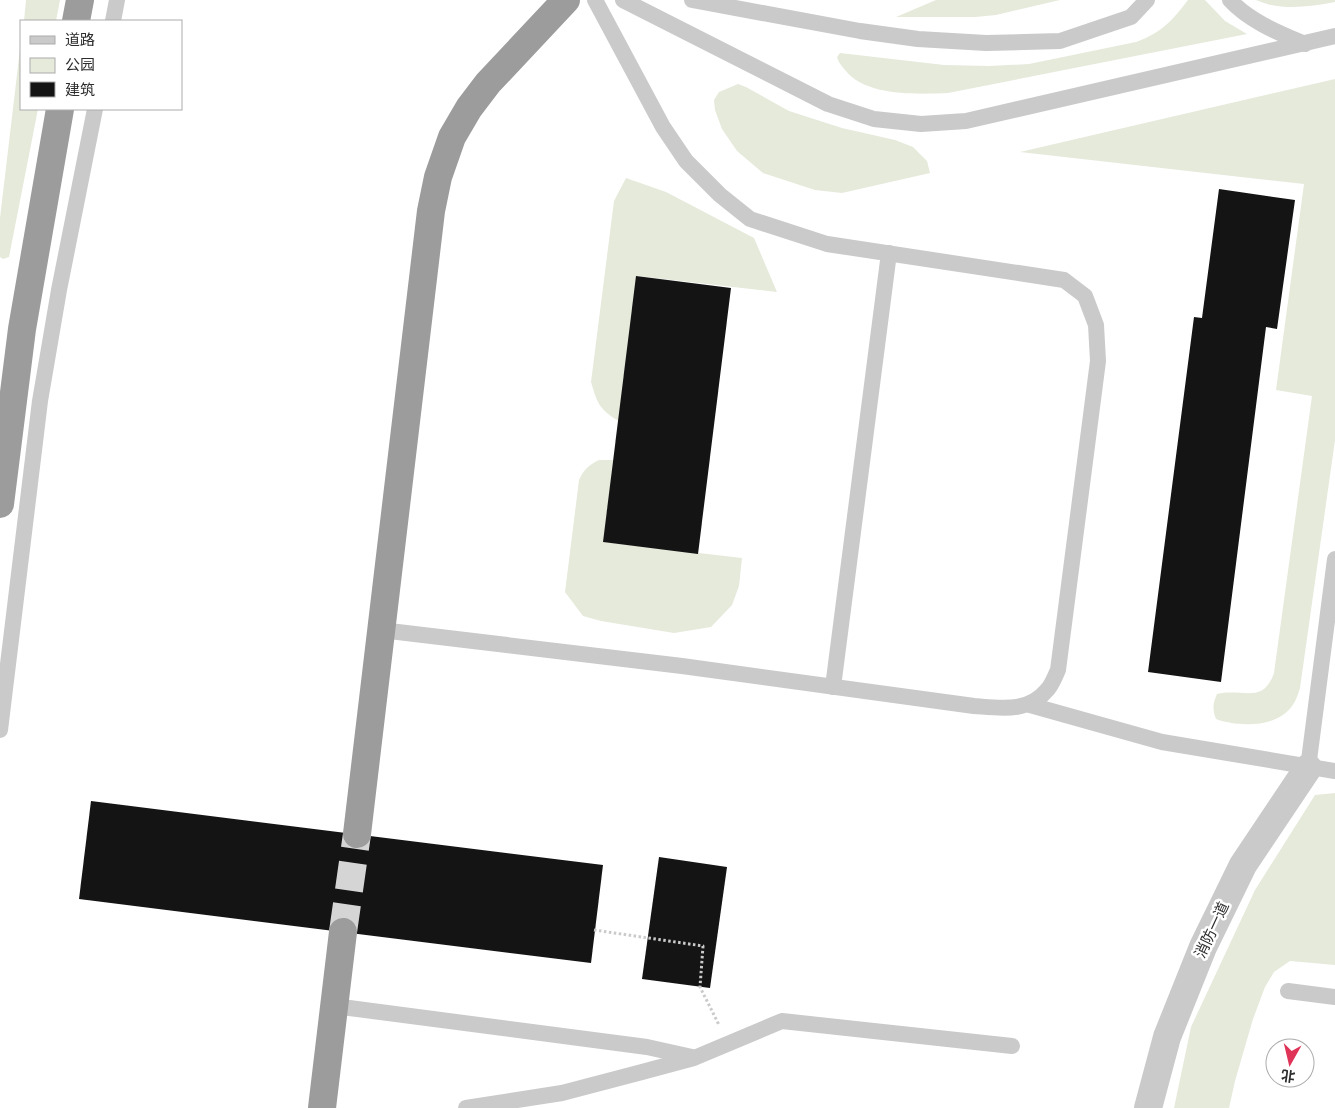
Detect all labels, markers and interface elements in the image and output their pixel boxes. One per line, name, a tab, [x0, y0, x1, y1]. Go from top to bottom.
legend	[20, 20, 182, 110]
text: 道路	[65, 31, 95, 49]
text: 公园	[65, 56, 95, 74]
text: 建筑	[65, 81, 95, 99]
street label: 消防一道	[1191, 899, 1233, 961]
north arrow	[1265, 1038, 1315, 1088]
text: 北	[1280, 1066, 1296, 1085]

